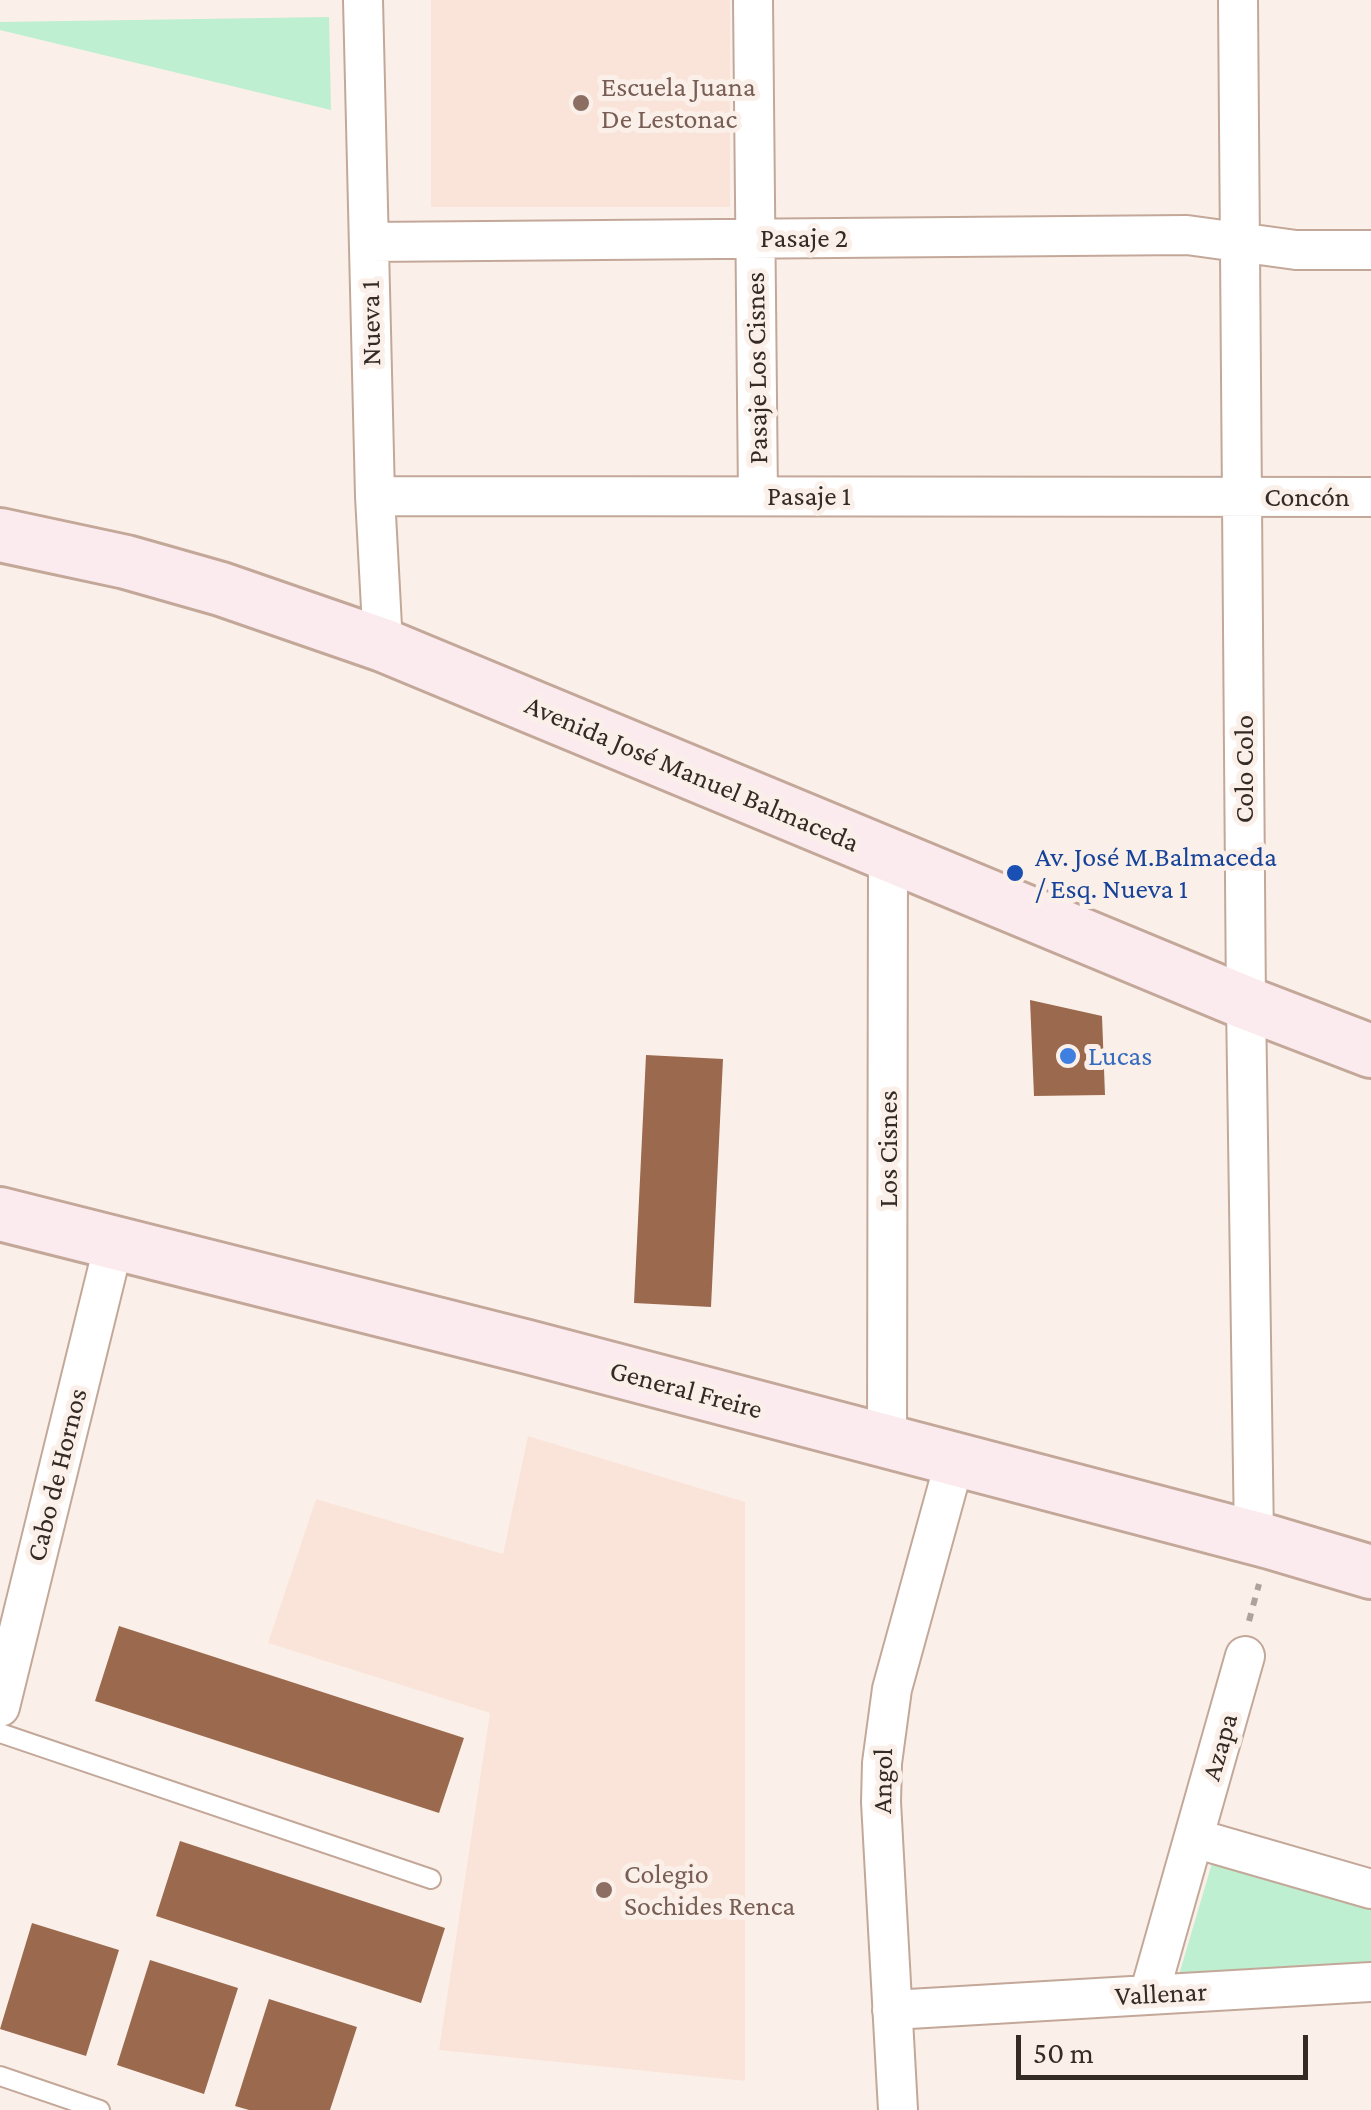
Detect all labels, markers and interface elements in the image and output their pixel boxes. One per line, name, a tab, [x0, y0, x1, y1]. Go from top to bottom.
place label: Escuela Juana De Lestonac	[601, 70, 756, 136]
marker: Escuela Juana De Lestonac	[570, 92, 592, 114]
street label: Pasaje 2	[760, 221, 848, 255]
street label: Pasaje Los Cisnes	[739, 272, 775, 464]
street label: Nueva 1	[353, 280, 389, 366]
street label: Pasaje 1	[767, 479, 851, 513]
street label: Concón	[1264, 480, 1350, 514]
street label: Avenida José Manuel Balmaceda	[520, 688, 864, 860]
street label: Colo Colo	[1227, 715, 1261, 823]
place label: Av. José M.Balmaceda / Esq. Nueva 1	[1035, 840, 1277, 906]
marker: Av. José M.Balmaceda / Esq. Nueva 1	[1004, 862, 1026, 884]
place label: Lucas	[1088, 1039, 1152, 1073]
marker: Lucas	[1057, 1045, 1079, 1067]
street label: Los Cisnes	[871, 1090, 905, 1208]
street label: General Freire	[606, 1354, 766, 1426]
street label: Cabo de Hornos	[19, 1385, 95, 1565]
street label: Azapa	[1194, 1710, 1246, 1784]
street label: Angol	[866, 1748, 900, 1814]
place label: Colegio Sochides Renca	[624, 1857, 795, 1923]
marker: Colegio Sochides Renca	[593, 1879, 615, 1901]
street label: Vallenar	[1114, 1975, 1208, 2013]
scale bar	[1021, 2015, 1314, 2077]
text: 50 m	[1033, 2036, 1094, 2069]

